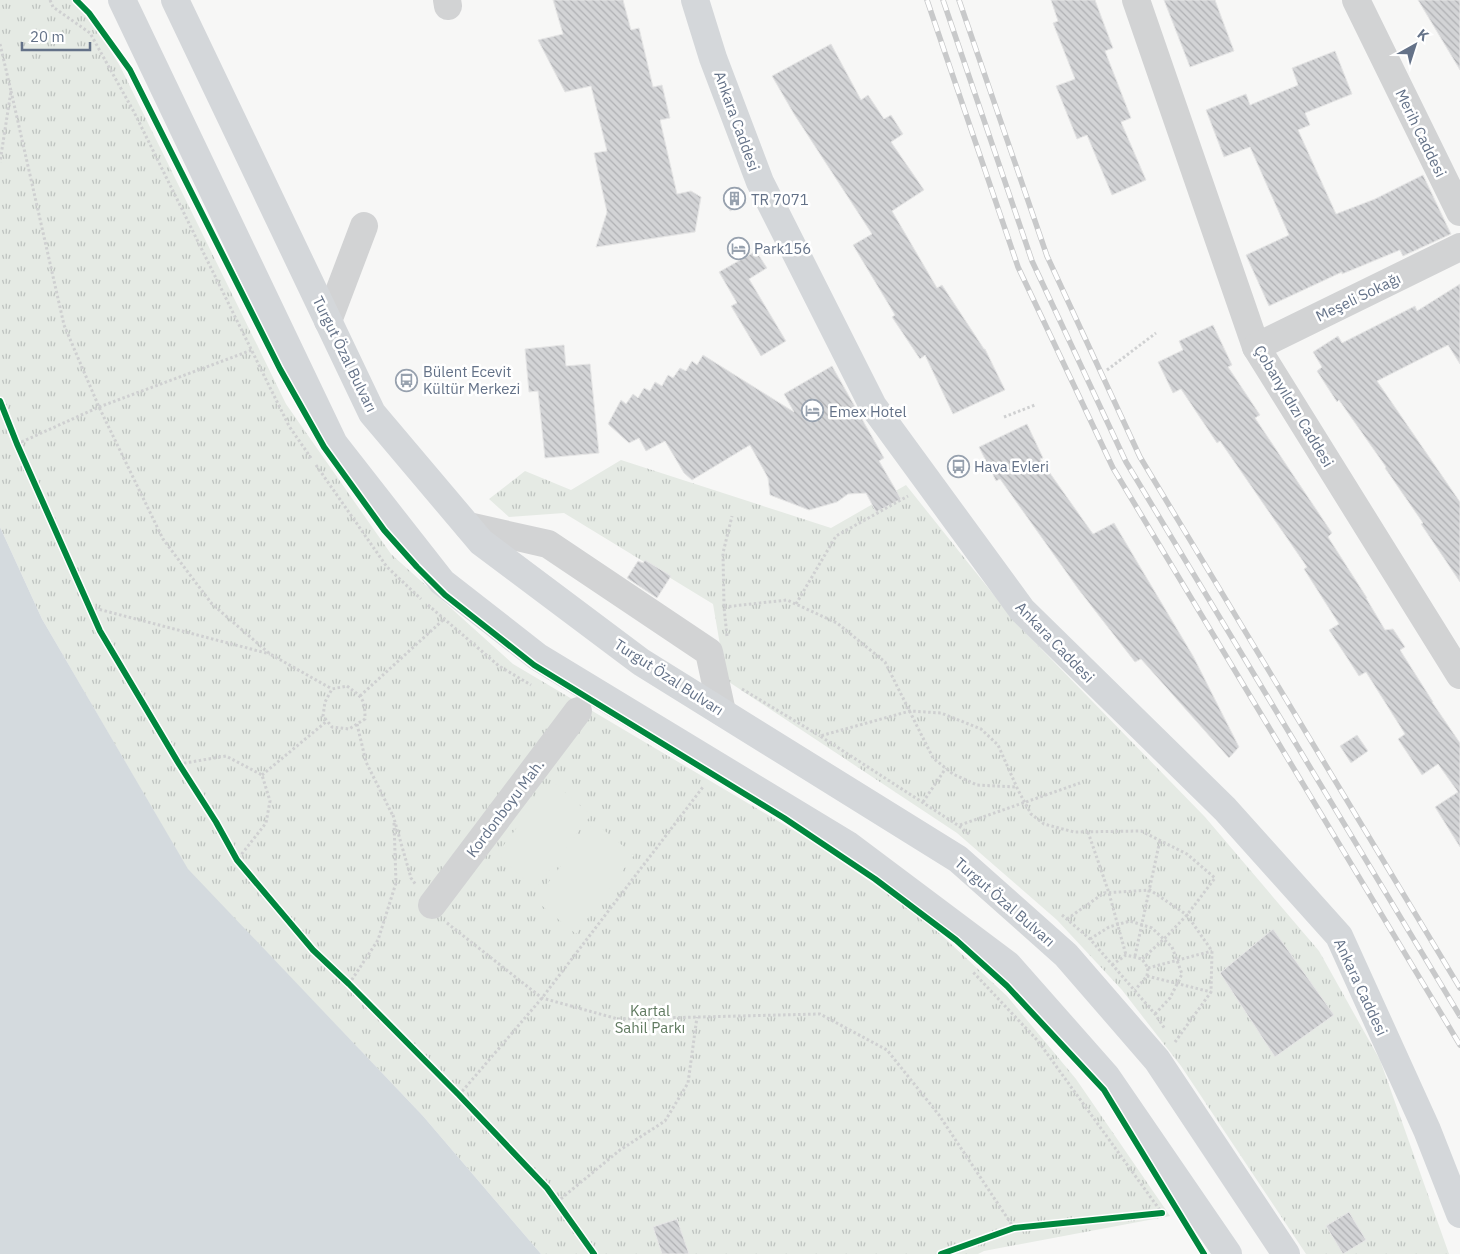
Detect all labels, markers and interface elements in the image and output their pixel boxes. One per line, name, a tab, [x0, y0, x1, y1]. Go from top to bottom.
scale bar	[22, 20, 90, 52]
north arrow	[1390, 20, 1440, 70]
text: K	[1414, 25, 1433, 45]
text: 20 m	[30, 27, 65, 46]
street label: Ankara Caddesi	[710, 68, 764, 174]
street label: Merih Caddesi	[1391, 86, 1451, 180]
building icon: TR 7071	[723, 187, 747, 211]
place label: TR 7071	[751, 190, 809, 209]
hotel icon: Park156	[726, 236, 750, 260]
place label: Park156	[754, 239, 811, 258]
street label: Meşeli Sokağı	[1312, 268, 1404, 326]
street label: Turgut Özal Bulvarı	[309, 293, 381, 415]
street label: Çobanyıldızı Caddesi	[1250, 342, 1338, 470]
place label: Bülent Ecevit Kültür Merkezi	[423, 362, 520, 398]
bus stop icon: Bülent Ecevit Kültür Merkezi	[395, 368, 419, 392]
hotel icon: Emex Hotel	[801, 399, 825, 423]
place label: Emex Hotel	[829, 402, 907, 421]
bus stop icon: Hava Evleri	[946, 454, 970, 478]
place label: Hava Evleri	[974, 457, 1049, 476]
street label: Ankara Caddesi	[1012, 598, 1098, 686]
street label: Turgut Özal Bulvarı	[611, 635, 727, 719]
street label: Kordonboyu Mah.	[462, 755, 548, 861]
street label: Turgut Özal Bulvarı	[951, 853, 1059, 951]
street label: Ankara Caddesi	[1330, 935, 1392, 1039]
park label: Kartal Sahil Parkı	[615, 1001, 685, 1037]

